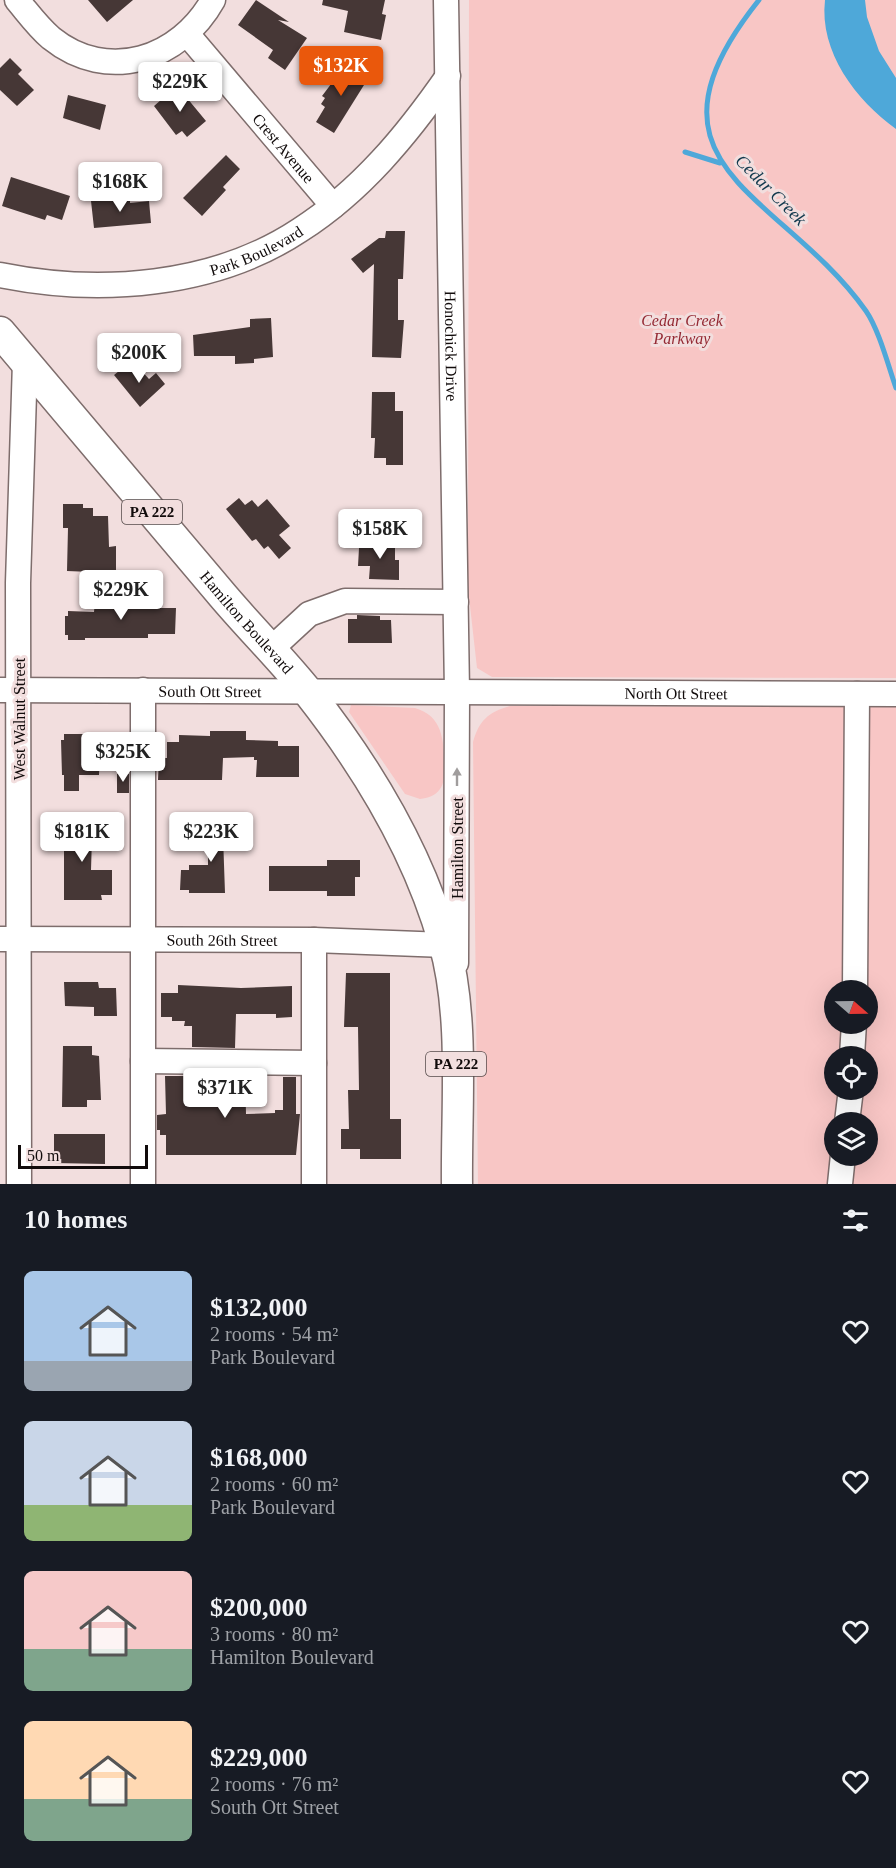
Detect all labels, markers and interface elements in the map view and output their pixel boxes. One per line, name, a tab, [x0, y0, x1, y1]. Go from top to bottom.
pin: $132K	[299, 46, 383, 97]
text: $132K	[313, 54, 369, 76]
pin: $229K	[138, 62, 222, 113]
text: $229K	[152, 70, 208, 92]
street label: Crest Avenue	[249, 110, 317, 186]
water label: Cedar Creek	[731, 150, 811, 230]
pin: $168K	[78, 162, 162, 213]
text: $168K	[92, 170, 148, 192]
street label: Park Boulevard	[208, 223, 306, 279]
street label: Honochick Drive	[442, 290, 460, 401]
park label: Cedar Creek Parkway	[641, 312, 724, 348]
pin: $200K	[97, 333, 181, 384]
text: $200K	[111, 341, 167, 363]
road number: PA 222	[122, 500, 182, 524]
pin: $158K	[338, 509, 422, 560]
text: $158K	[352, 517, 408, 539]
street label: Hamilton Boulevard	[197, 568, 297, 677]
pin: $229K	[79, 570, 163, 621]
text: $229K	[93, 578, 149, 600]
street label: West Walnut Street	[11, 657, 28, 780]
street label: South Ott Street	[158, 683, 262, 700]
street label: North Ott Street	[624, 685, 728, 702]
pin: $325K	[81, 732, 165, 783]
text: $325K	[95, 740, 151, 762]
one-way arrow	[452, 767, 462, 786]
street label: Hamilton Street	[449, 797, 466, 899]
pin: $181K	[40, 812, 124, 863]
pin: $223K	[169, 812, 253, 863]
text: $181K	[54, 820, 110, 842]
text: $223K	[183, 820, 239, 842]
street label: South 26th Street	[166, 932, 278, 949]
north arrow	[824, 980, 878, 1034]
map controls	[824, 980, 878, 1166]
button: locate	[824, 1046, 878, 1100]
road number: PA 222	[426, 1052, 486, 1076]
pin: $371K	[183, 1068, 267, 1119]
text: $371K	[197, 1076, 253, 1098]
button: layers	[824, 1112, 878, 1166]
scale bar	[18, 1142, 148, 1170]
text: 50 m	[27, 1147, 59, 1164]
icon: filters	[839, 1204, 872, 1237]
text: 10 homes	[24, 1205, 127, 1234]
text: $132,000	[210, 1293, 308, 1322]
icon: home	[72, 1295, 144, 1367]
icon: heart	[839, 1315, 872, 1348]
text: 2 rooms · 54 m²	[210, 1323, 338, 1345]
text: Park Boulevard	[210, 1346, 335, 1368]
text: $168,000	[210, 1443, 308, 1472]
icon: home	[72, 1445, 144, 1517]
icon: heart	[839, 1465, 872, 1498]
text: 2 rooms · 60 m²	[210, 1473, 338, 1495]
text: Park Boulevard	[210, 1496, 335, 1518]
text: $200,000	[210, 1593, 308, 1622]
icon: home	[72, 1595, 144, 1667]
icon: heart	[839, 1615, 872, 1648]
text: 3 rooms · 80 m²	[210, 1623, 338, 1645]
text: Hamilton Boulevard	[210, 1646, 374, 1668]
text: $229,000	[210, 1743, 308, 1772]
icon: home	[72, 1745, 144, 1817]
icon: heart	[839, 1765, 872, 1798]
text: 2 rooms · 76 m²	[210, 1773, 338, 1795]
text: South Ott Street	[210, 1796, 339, 1818]

